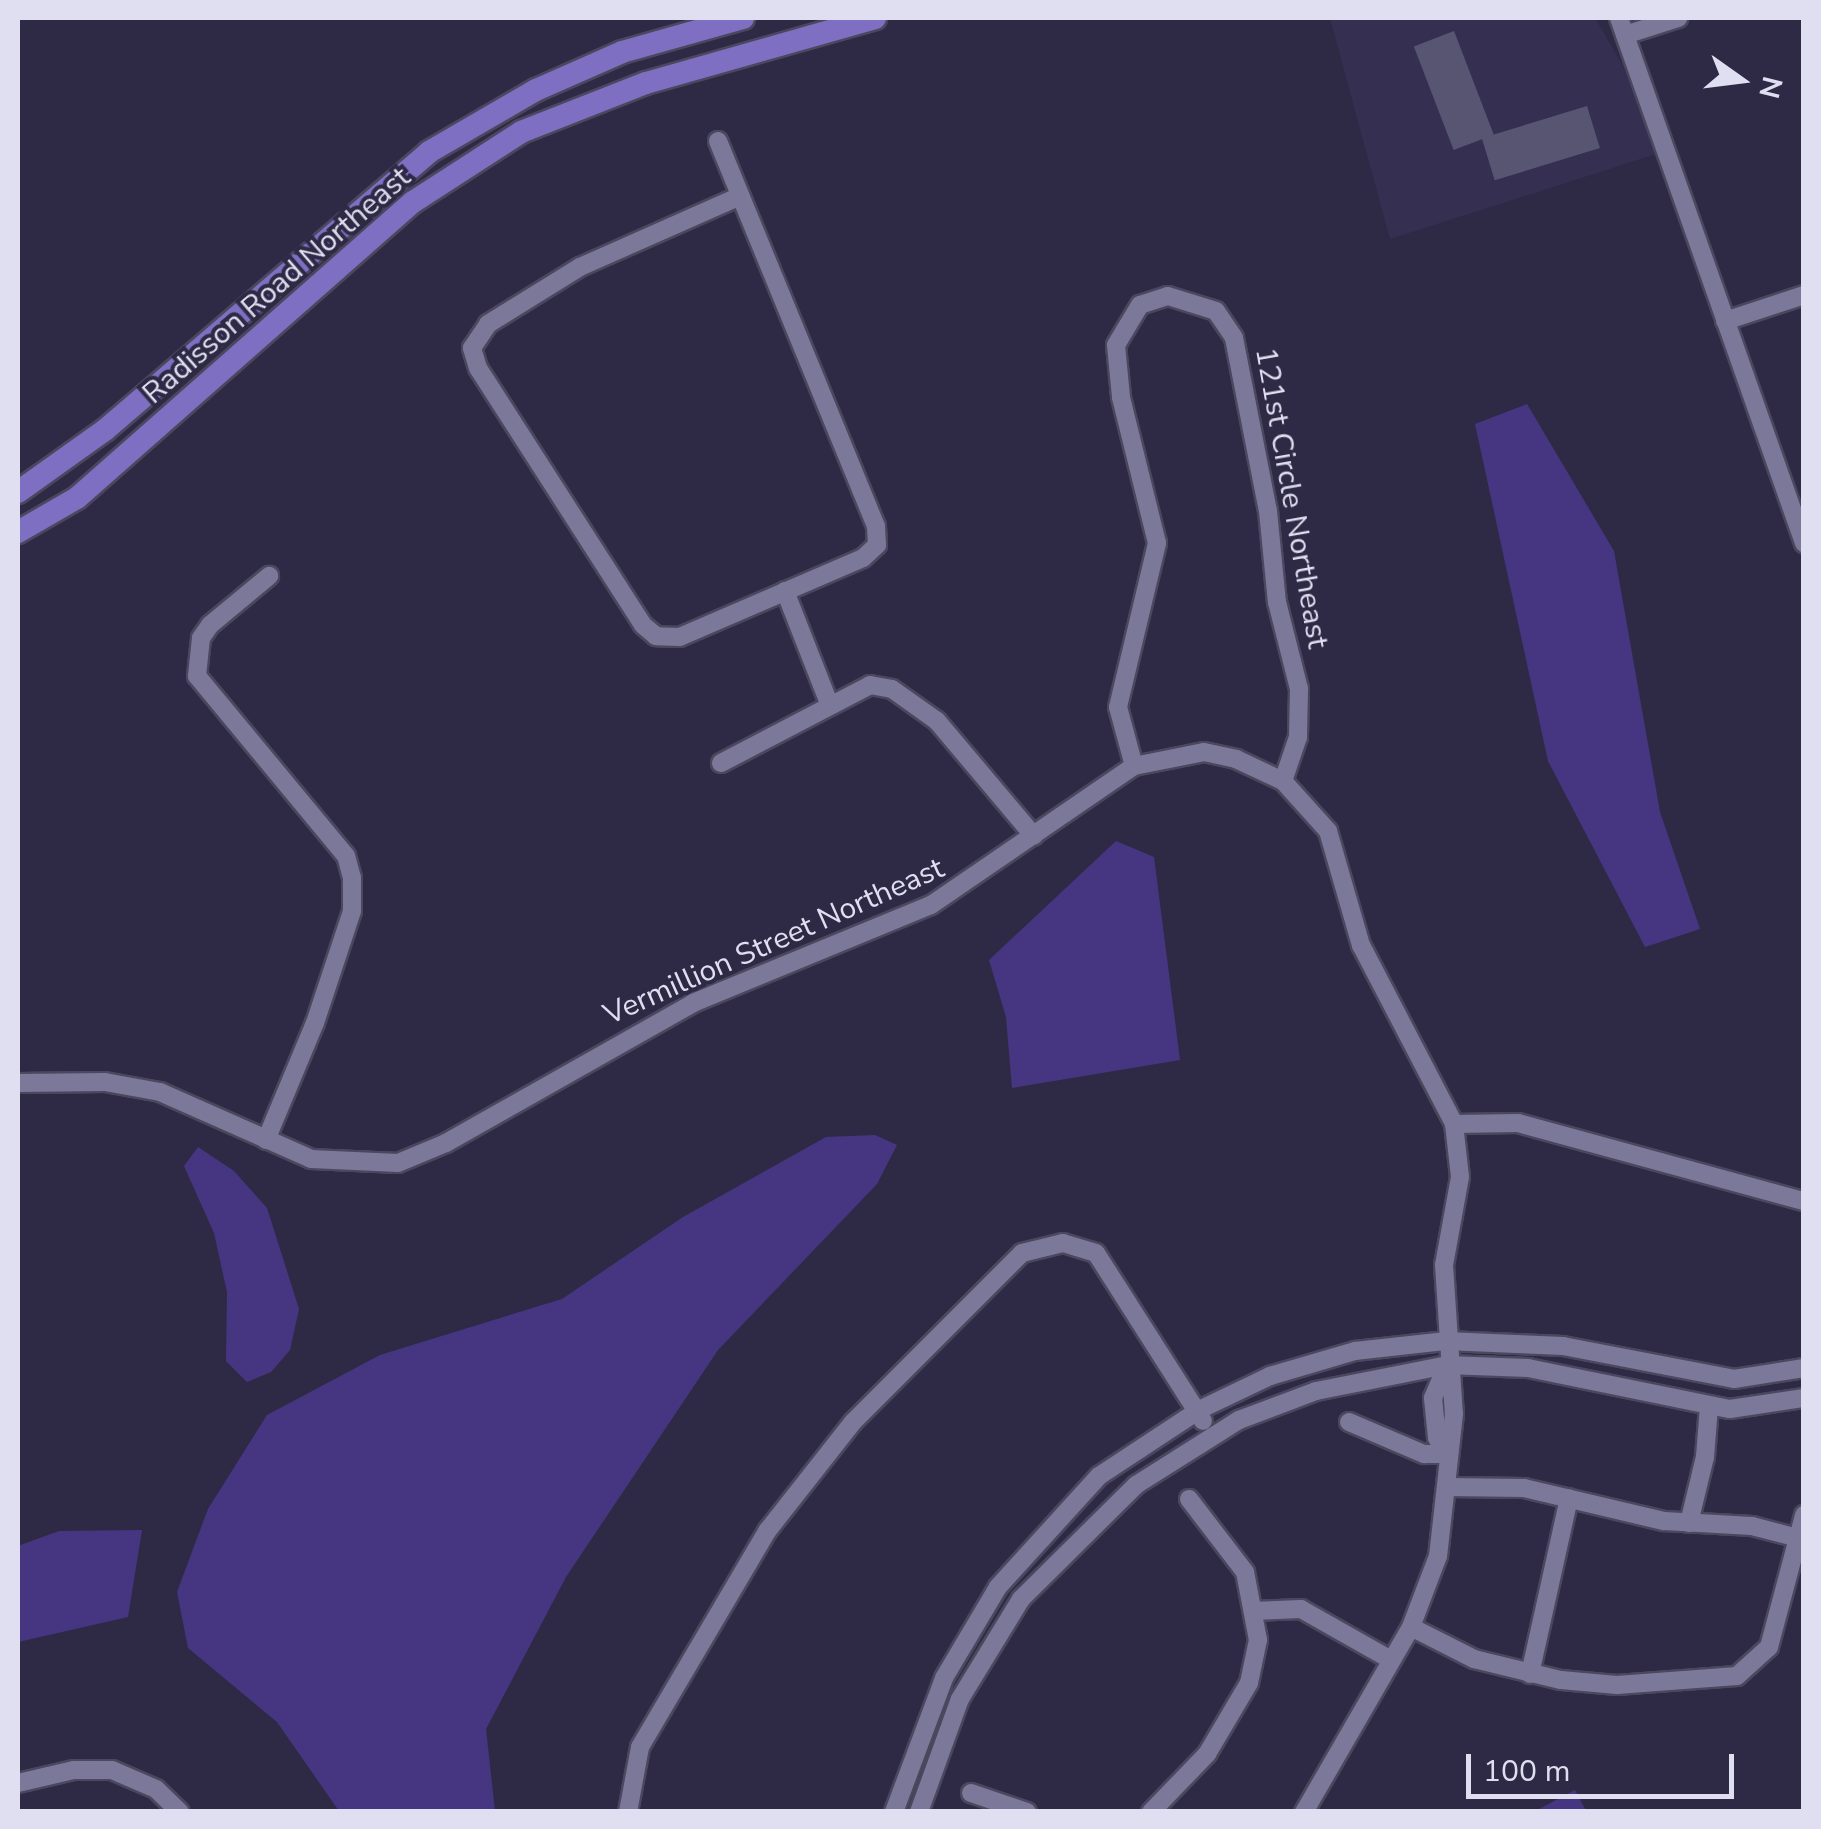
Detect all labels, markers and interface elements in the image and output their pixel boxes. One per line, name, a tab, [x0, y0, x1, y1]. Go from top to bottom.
north arrow	[1691, 30, 1791, 130]
text: N	[1749, 72, 1791, 102]
street label: Radisson Road Northeast	[136, 160, 418, 412]
street label: 121st Circle Northeast	[1247, 345, 1335, 651]
street label: Vermillion Street Northeast	[598, 851, 950, 1033]
scale bar	[1471, 1734, 1738, 1796]
text: 100 m	[1483, 1751, 1570, 1792]

